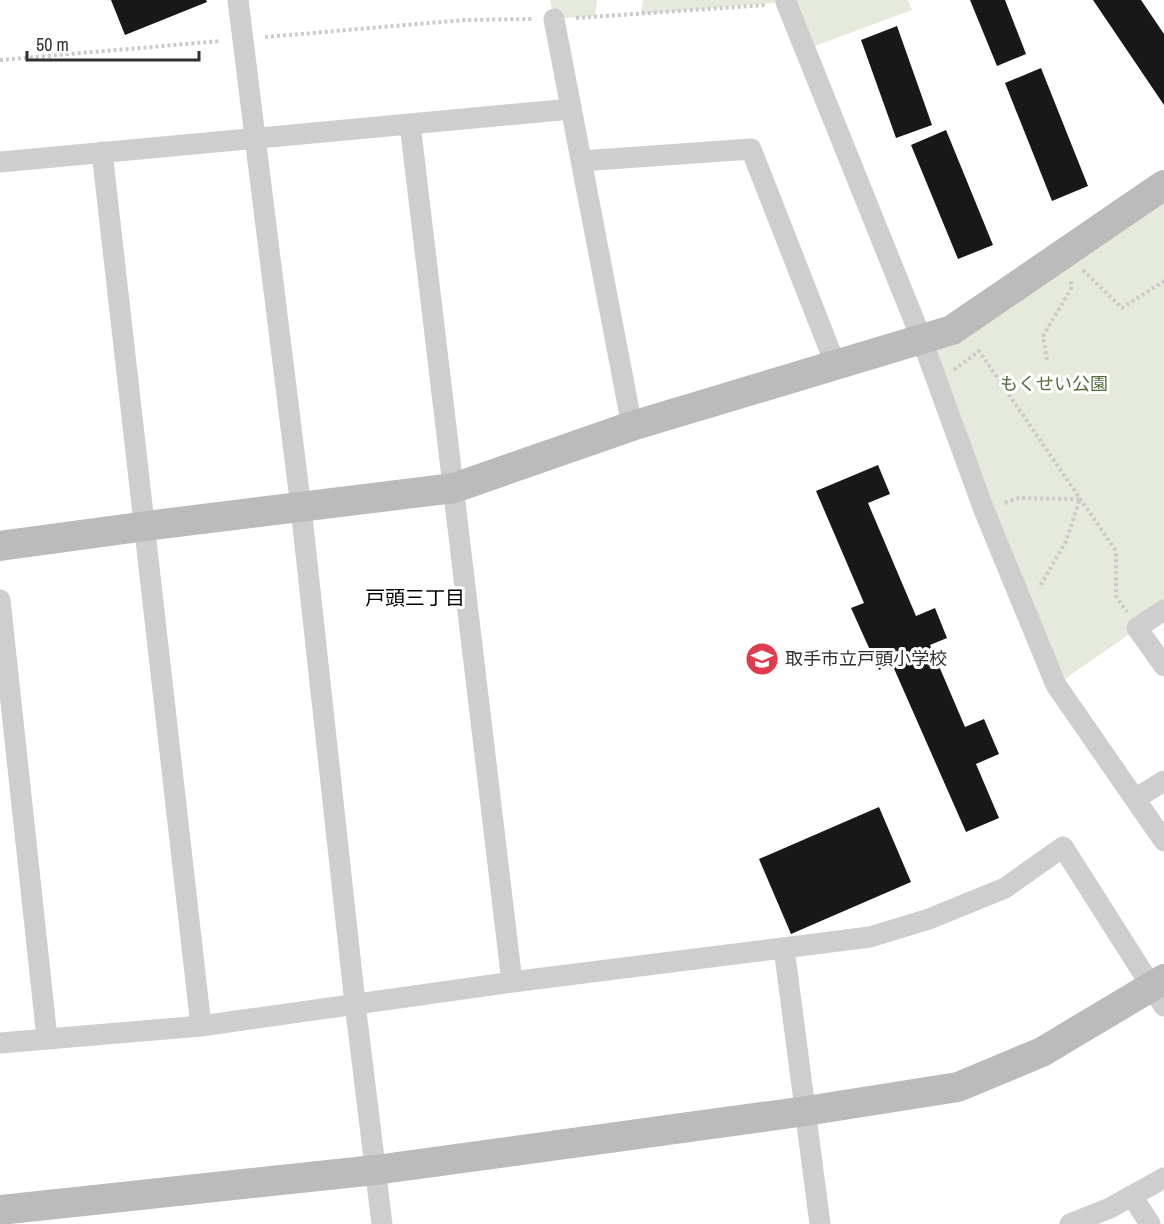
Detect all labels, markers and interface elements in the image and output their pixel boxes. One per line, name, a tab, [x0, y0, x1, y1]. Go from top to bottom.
scale bar	[27, 24, 200, 62]
text: 50 m	[36, 32, 69, 57]
park label: もくせい公園	[1000, 371, 1108, 396]
district label: 戸頭三丁目	[365, 584, 465, 611]
school or university icon: 取手市立戸頭小学校	[744, 641, 780, 677]
place label: 取手市立戸頭小学校	[785, 646, 947, 671]

